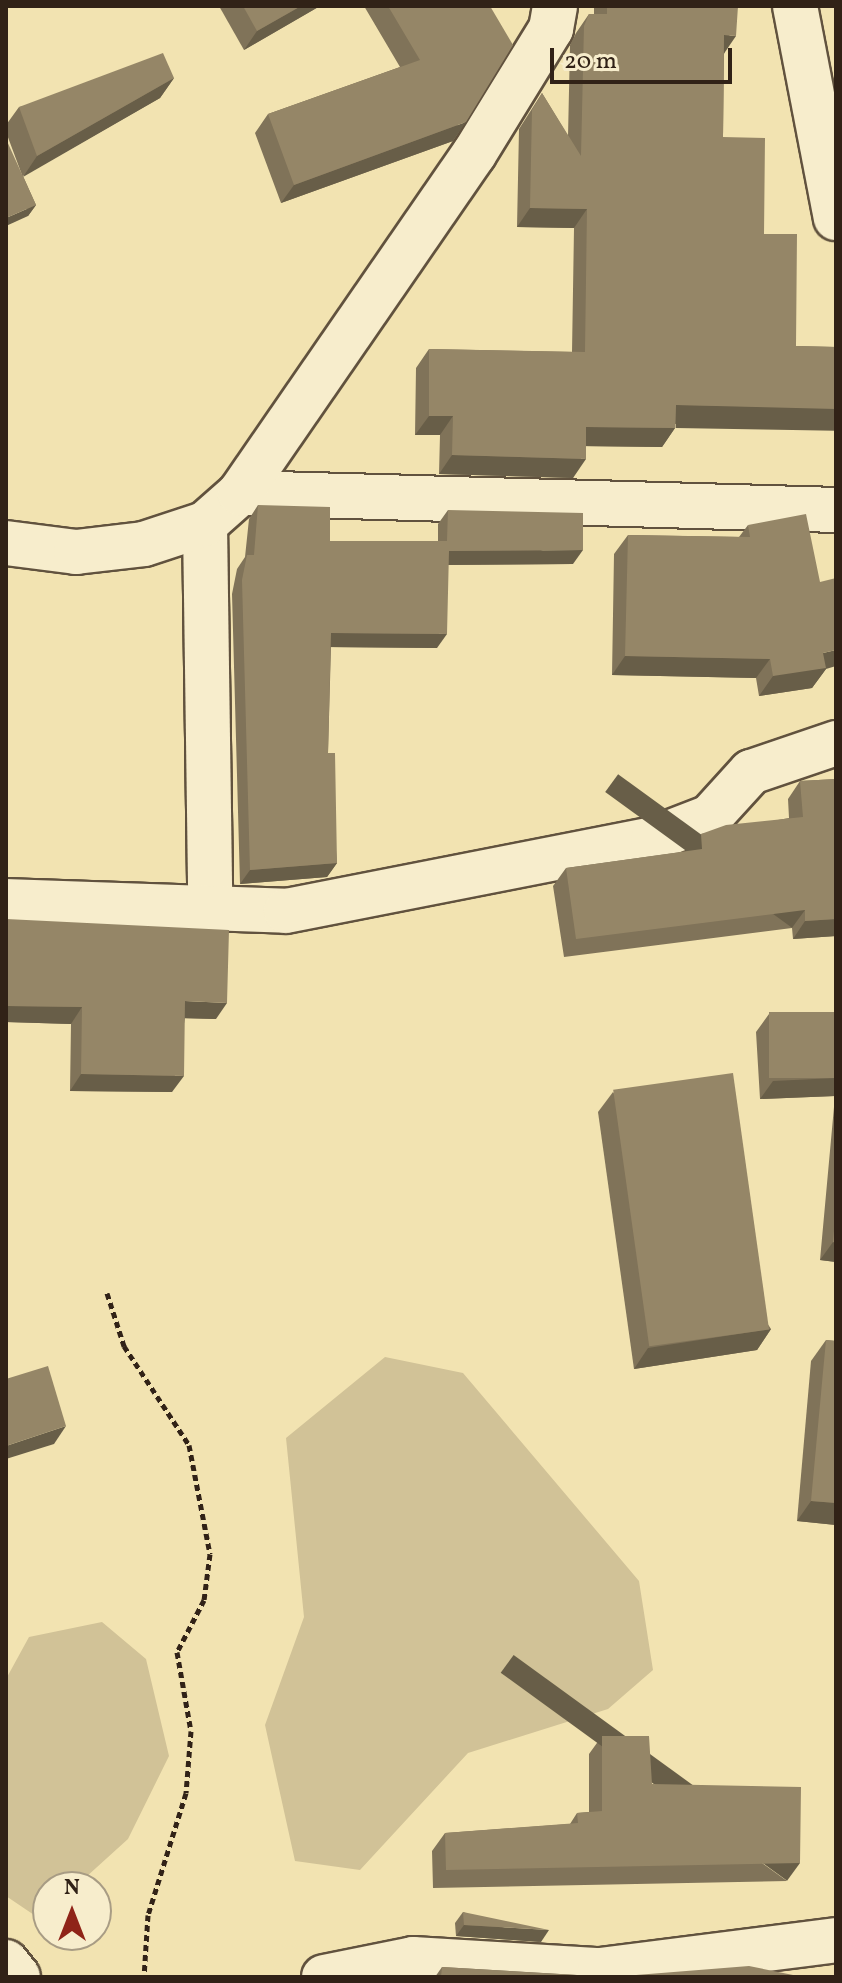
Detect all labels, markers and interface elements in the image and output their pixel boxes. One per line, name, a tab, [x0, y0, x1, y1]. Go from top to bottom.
scale bar	[554, 32, 736, 82]
text: 20 m	[564, 45, 617, 79]
north arrow	[32, 1871, 112, 1951]
text: N	[64, 1873, 80, 1904]

